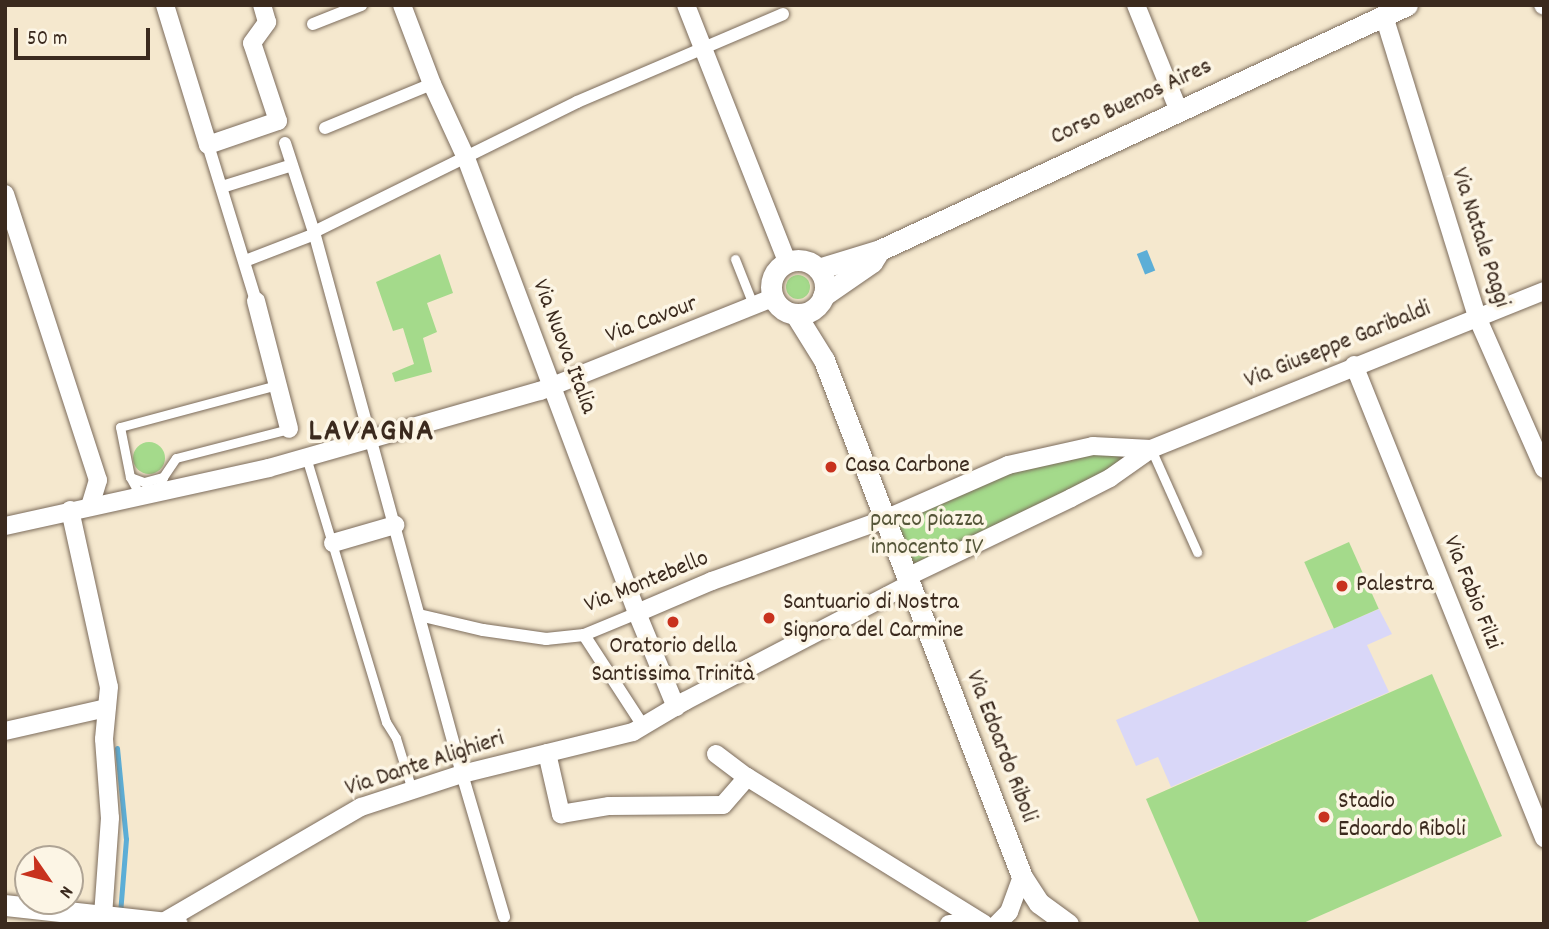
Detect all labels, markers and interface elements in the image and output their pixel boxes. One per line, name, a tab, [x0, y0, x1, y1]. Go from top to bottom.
scale bar	[18, 14, 154, 58]
text: 50 m	[27, 25, 67, 55]
street label: Corso Buenos Aires	[1047, 53, 1217, 153]
street label: Via Natale Paggi	[1443, 164, 1515, 312]
street label: Via Nuova Italia	[524, 276, 602, 418]
street label: Via Cavour	[602, 290, 702, 352]
street label: Via Giuseppe Garibaldi	[1241, 296, 1435, 396]
district label: LAVAGNA	[309, 414, 435, 452]
place label: Casa Carbone	[845, 453, 970, 481]
marker: Casa Carbone	[823, 459, 839, 475]
park label: parco piazza innocento IV	[870, 507, 984, 563]
street label: Via Fabio Filzi	[1435, 532, 1507, 654]
street label: Via Montebello	[581, 545, 713, 621]
place label: Palestra	[1356, 572, 1434, 600]
marker: Palestra	[1334, 578, 1350, 594]
place label: Santuario di Nostra Signora del Carmine	[783, 590, 963, 646]
marker: Santuario di Nostra Signora del Carmine	[761, 610, 777, 626]
marker: Oratorio della Santissima Trinità	[665, 614, 681, 630]
place label: Oratorio della Santissima Trinità	[591, 634, 755, 690]
street label: Via Edoardo Riboli	[958, 667, 1042, 827]
street label: Via Dante Alighieri	[342, 726, 508, 804]
place label: Stadio Edoardo Riboli	[1338, 789, 1466, 845]
marker: Stadio Edoardo Riboli	[1316, 809, 1332, 825]
north arrow	[14, 845, 84, 915]
text: N	[51, 880, 79, 903]

